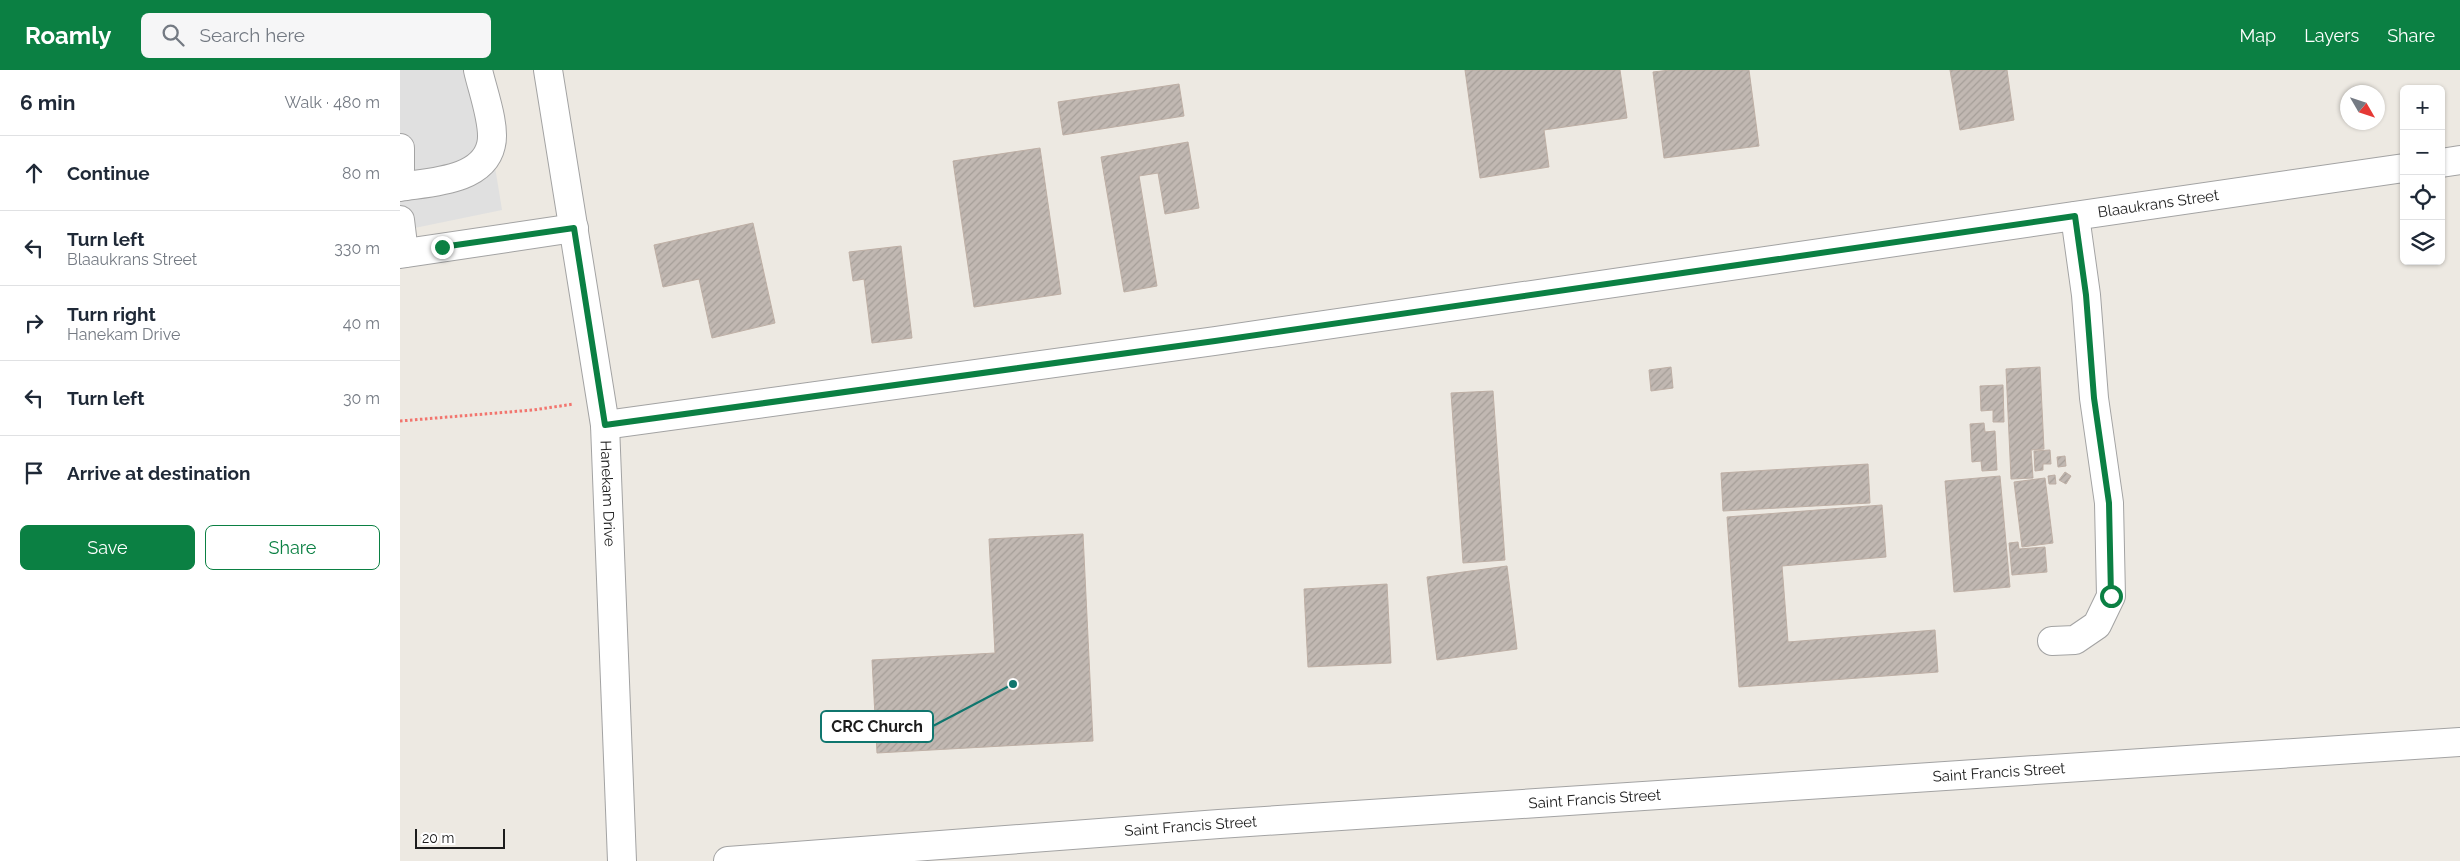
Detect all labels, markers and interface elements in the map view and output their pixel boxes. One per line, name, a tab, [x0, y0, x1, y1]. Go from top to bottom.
search box	[141, 13, 491, 58]
text: Roamly	[25, 21, 111, 50]
icon: search	[159, 21, 187, 49]
text: Search here	[199, 24, 305, 46]
text: Map	[2240, 25, 2276, 46]
text: Layers	[2304, 25, 2359, 46]
text: Share	[2387, 25, 2435, 46]
north arrow	[2340, 85, 2385, 130]
map controls	[2400, 85, 2445, 265]
button: +	[2400, 85, 2445, 130]
text: 6 min	[20, 90, 75, 115]
text: Walk · 480 m	[285, 93, 380, 112]
button: −	[2400, 130, 2445, 175]
icon: ahead	[20, 159, 48, 187]
text: Continue	[67, 162, 150, 184]
text: 80 m	[342, 164, 380, 183]
button: locate	[2400, 175, 2445, 220]
street label: Blaaukrans Street	[2097, 186, 2220, 221]
button: layers	[2400, 220, 2445, 265]
text: Turn left	[67, 228, 144, 250]
icon: left	[20, 234, 48, 262]
route end	[431, 236, 454, 259]
text: 330 m	[334, 239, 380, 258]
text: Blaaukrans Street	[67, 250, 197, 269]
text: Turn right	[67, 303, 156, 325]
icon: right	[20, 309, 48, 337]
text: 40 m	[343, 314, 380, 333]
text: Hanekam Drive	[67, 325, 180, 344]
icon: left	[20, 384, 48, 412]
text: Turn left	[67, 387, 144, 409]
text: 30 m	[343, 389, 380, 408]
street label: Hanekam Drive	[597, 440, 619, 547]
icon: arrive	[20, 459, 48, 487]
text: Arrive at destination	[67, 462, 251, 484]
button: Save	[20, 525, 195, 570]
button: Share	[205, 525, 380, 570]
route start	[2100, 585, 2123, 608]
callout: CRC Church	[821, 711, 933, 742]
text: CRC Church	[831, 717, 923, 736]
street label: Saint Francis Street	[1932, 759, 2066, 786]
street label: Saint Francis Street	[1528, 786, 1662, 813]
street label: Saint Francis Street	[1124, 813, 1258, 840]
scale bar	[415, 826, 505, 849]
text: 20 m	[422, 830, 454, 846]

